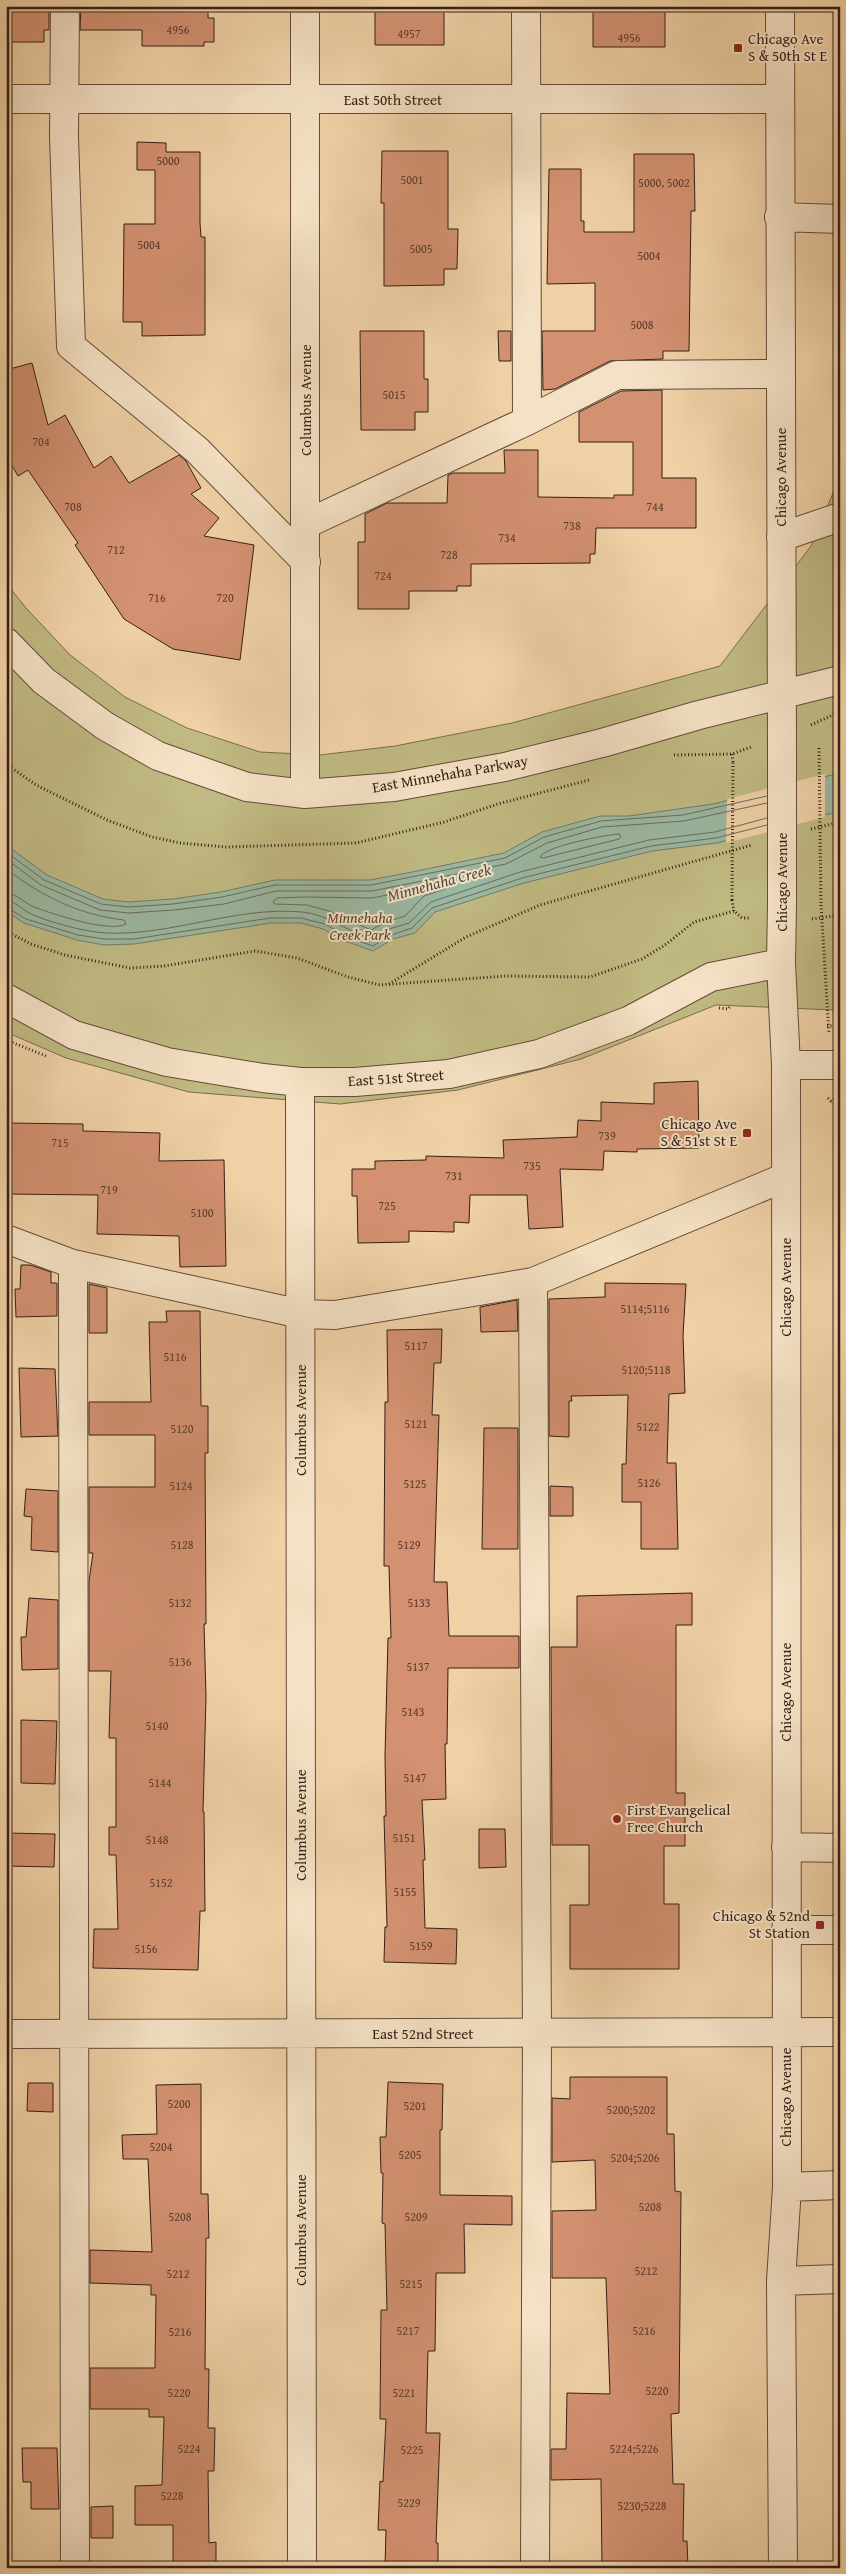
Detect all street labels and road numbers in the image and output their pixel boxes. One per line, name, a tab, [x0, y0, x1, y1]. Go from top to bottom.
street label: East 50th Street	[344, 89, 443, 110]
street label: Columbus Avenue	[295, 344, 316, 456]
street label: Chicago Avenue	[770, 427, 791, 527]
street label: East Minnehaha Parkway	[370, 749, 530, 798]
street label: Chicago Avenue	[771, 832, 792, 932]
street label: East 51st Street	[347, 1064, 445, 1091]
street label: Chicago Avenue	[775, 1237, 796, 1337]
street label: Columbus Avenue	[290, 1364, 311, 1476]
street label: Chicago Avenue	[775, 1642, 796, 1742]
street label: Columbus Avenue	[290, 1769, 311, 1881]
street label: East 52nd Street	[372, 2023, 474, 2044]
street label: Chicago Avenue	[775, 2047, 796, 2147]
street label: Columbus Avenue	[290, 2174, 311, 2286]

